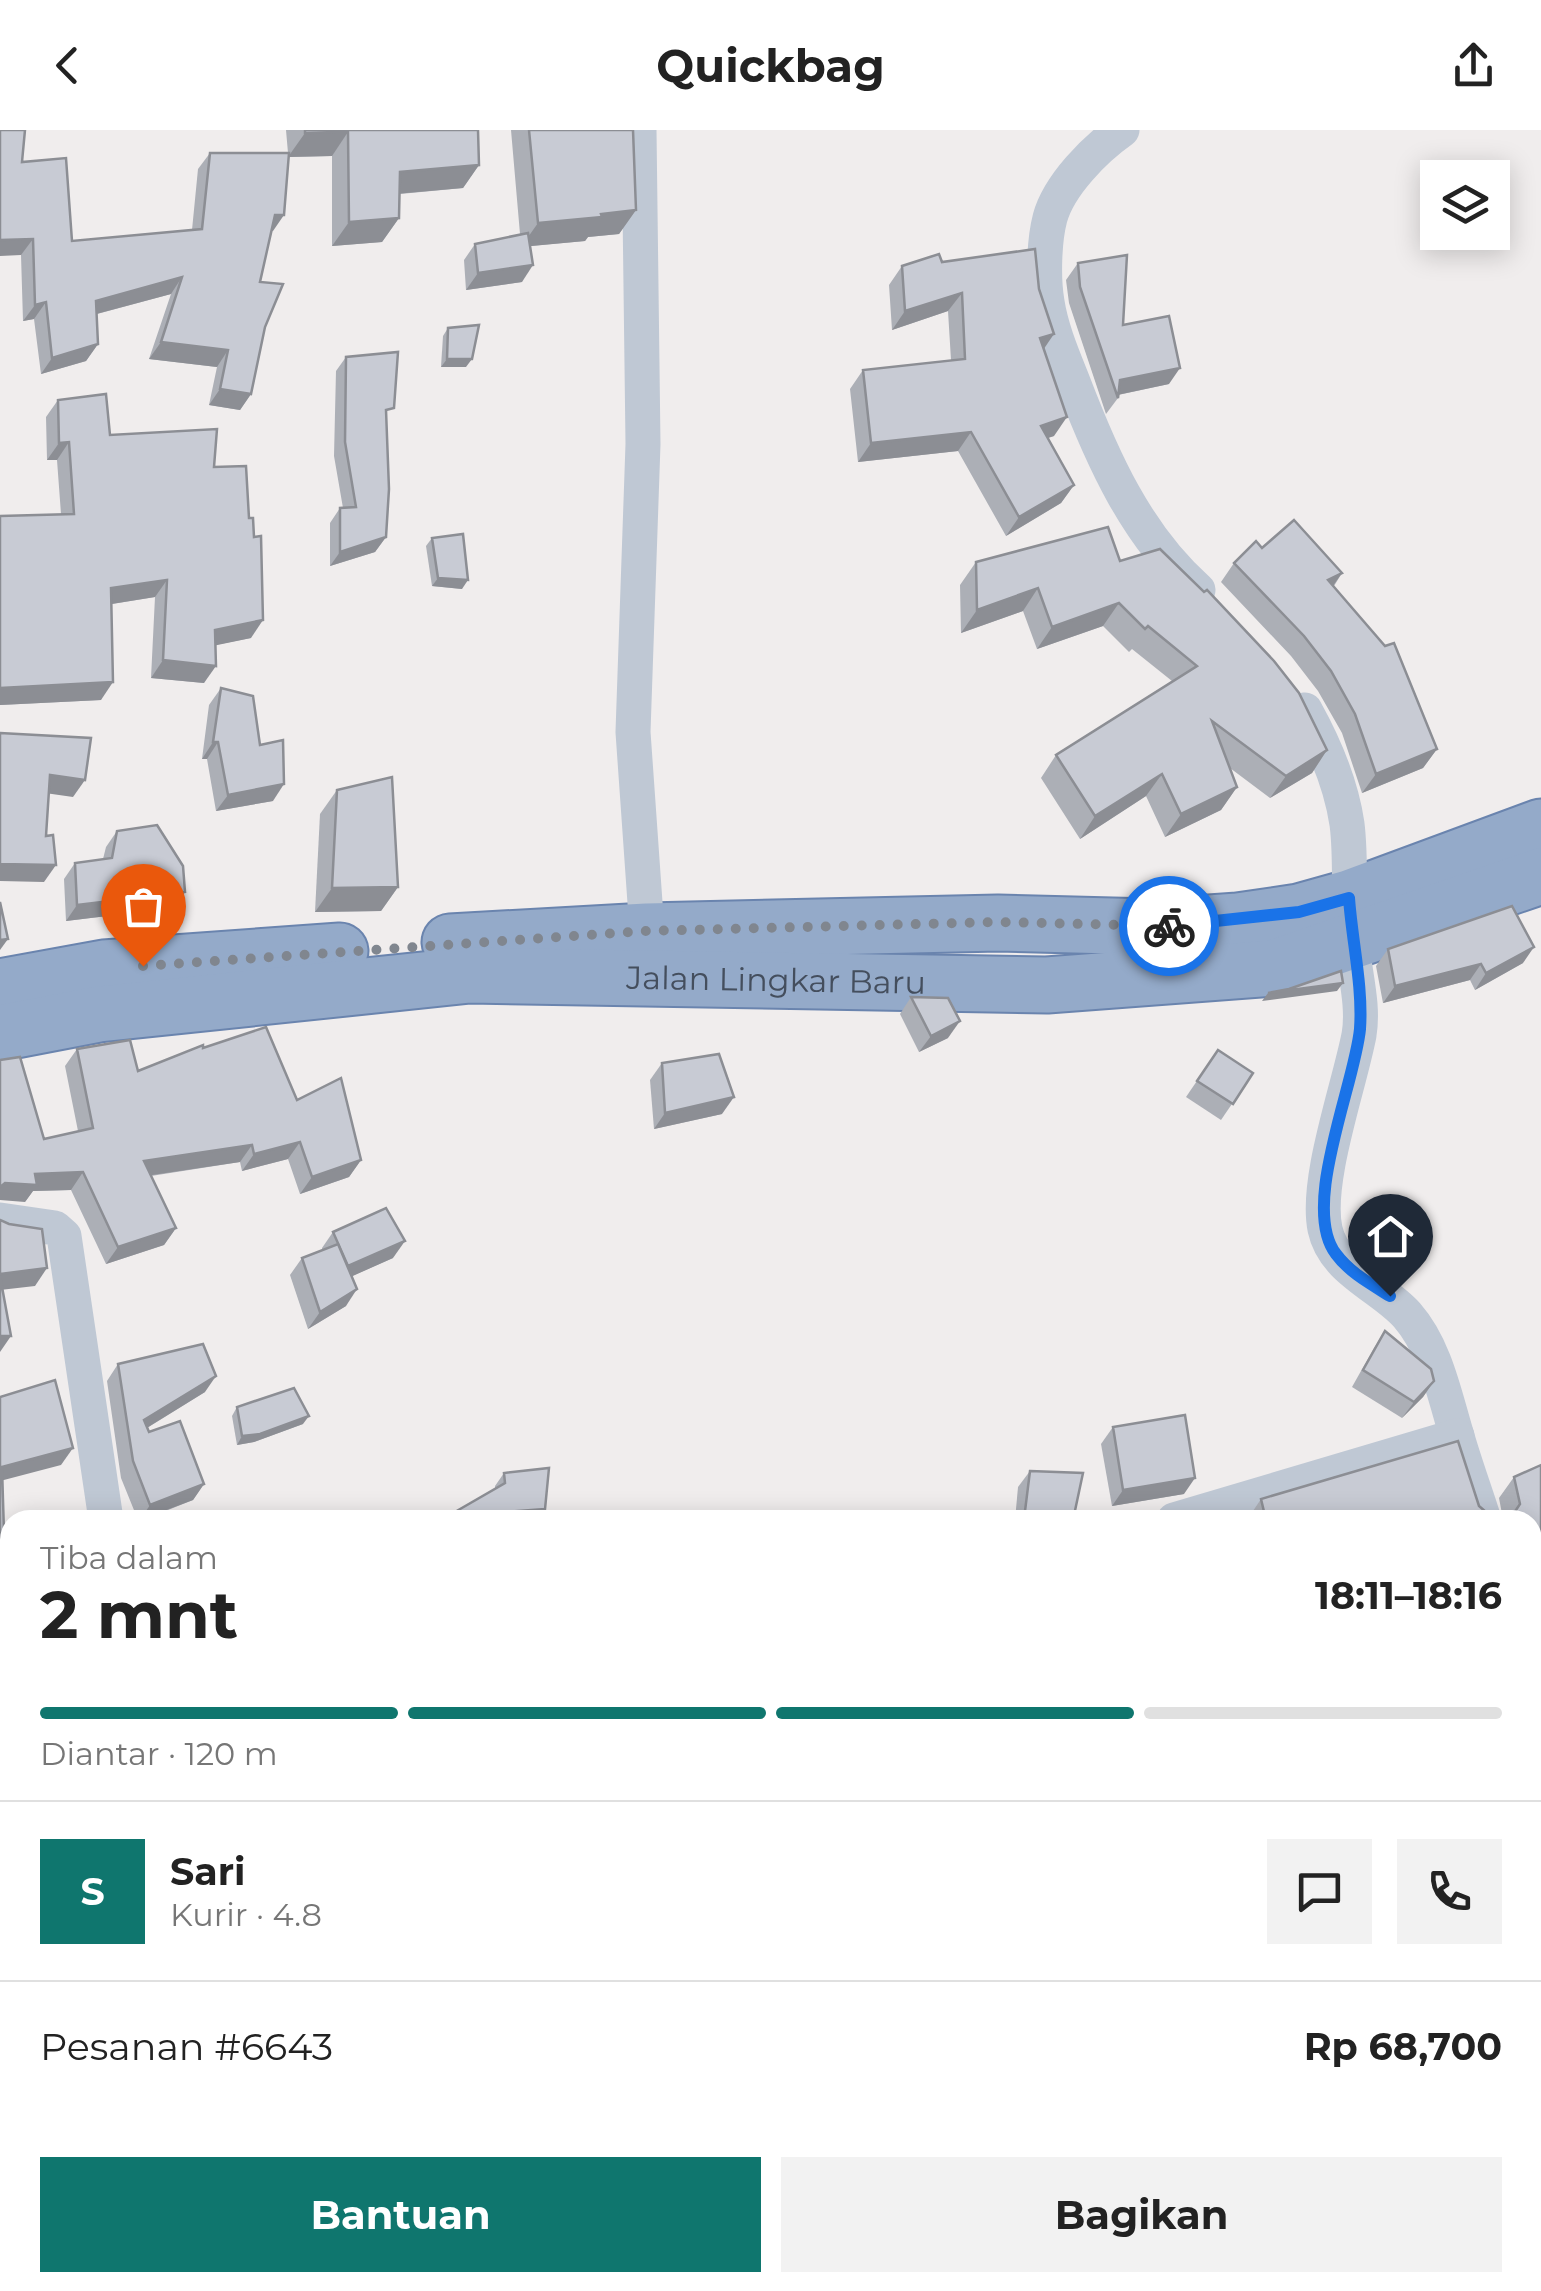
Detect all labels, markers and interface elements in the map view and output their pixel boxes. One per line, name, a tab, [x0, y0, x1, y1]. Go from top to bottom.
icon: back	[40, 38, 95, 93]
text: Quickbag	[656, 38, 885, 93]
icon: share	[1446, 38, 1501, 93]
map controls	[1420, 160, 1510, 250]
button: layers	[1420, 160, 1510, 250]
pin	[101, 864, 186, 967]
courier	[1119, 876, 1219, 976]
icon: bag	[116, 879, 171, 934]
icon: bike	[1142, 899, 1197, 954]
street label: Jalan Lingkar Baru	[625, 958, 926, 1002]
pin	[1348, 1194, 1433, 1297]
icon: home	[1363, 1209, 1418, 1264]
text: Tiba dalam	[40, 1538, 218, 1577]
text: 18:11–18:16	[1315, 1572, 1502, 1619]
text: 2 mnt	[40, 1575, 238, 1654]
text: Diantar · 120 m	[40, 1734, 278, 1773]
button: chat	[1267, 1839, 1372, 1944]
button: phone	[1397, 1839, 1502, 1944]
text: Sari	[170, 1848, 245, 1895]
text: S	[80, 1868, 105, 1915]
text: Kurir · 4.8	[170, 1895, 322, 1934]
text: Pesanan #6643	[40, 2023, 333, 2070]
text: Rp 68,700	[1304, 2023, 1502, 2070]
button: Bantuan	[40, 2157, 761, 2272]
button: Bagikan	[781, 2157, 1502, 2272]

